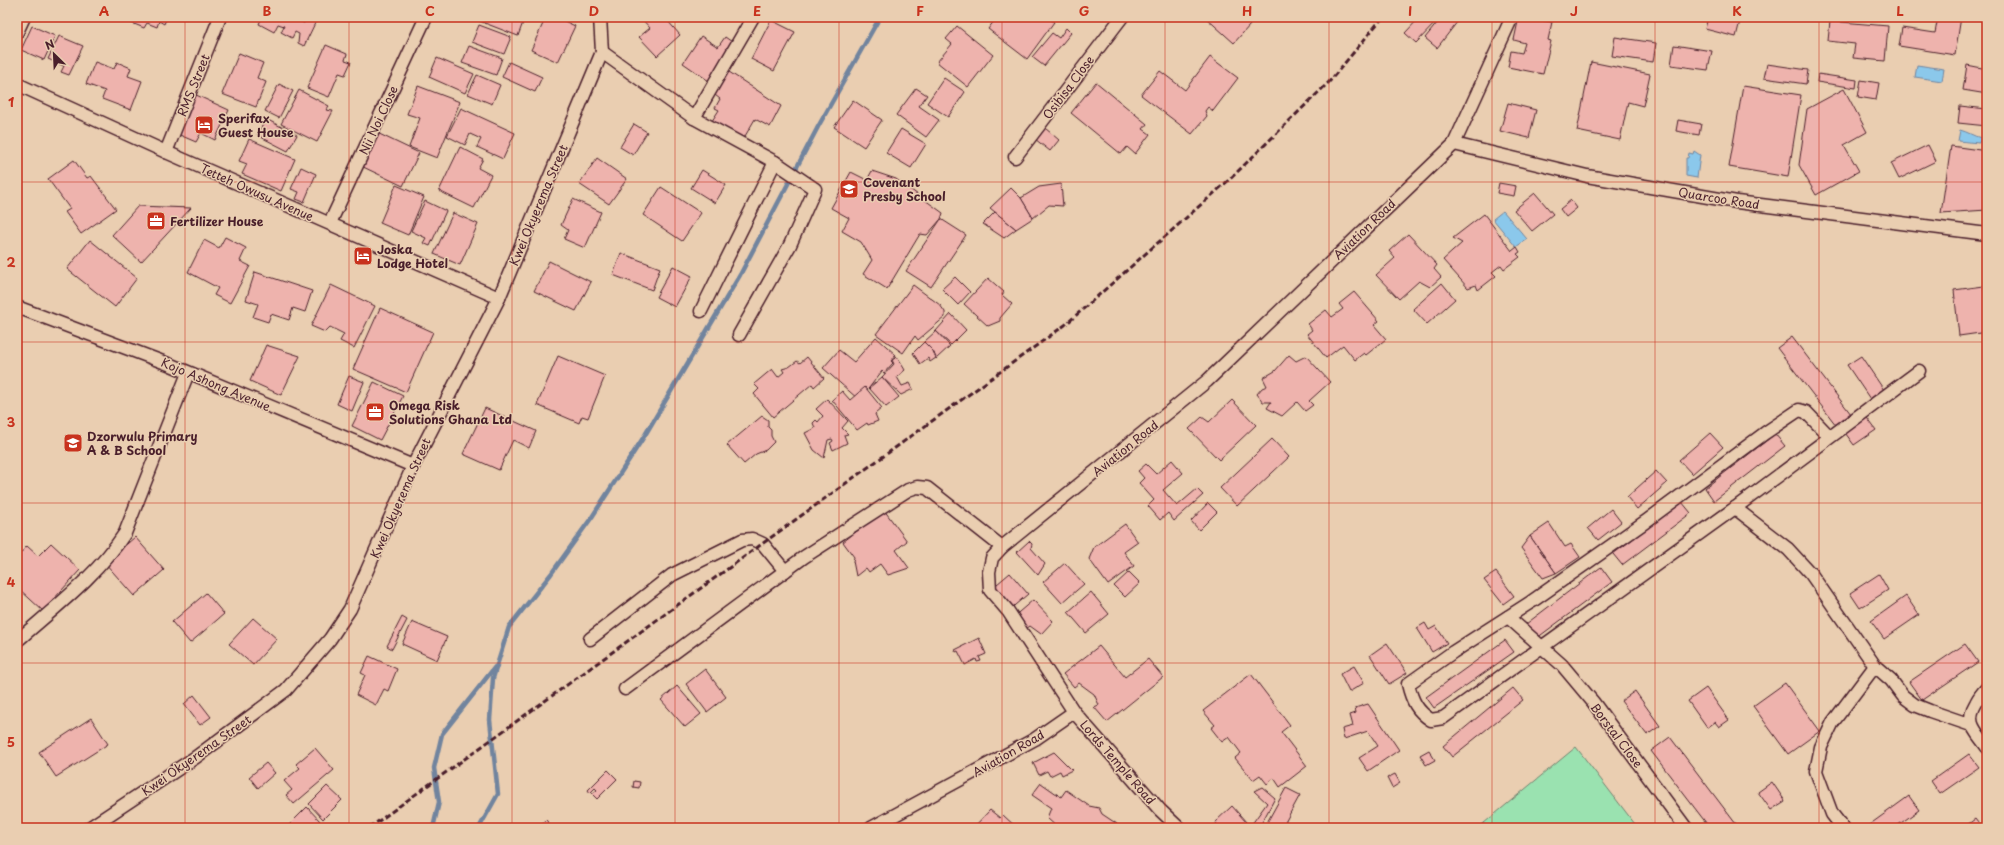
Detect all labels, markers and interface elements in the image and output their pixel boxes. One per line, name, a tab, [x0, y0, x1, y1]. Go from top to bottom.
text: A	[99, 1, 109, 20]
text: B	[263, 1, 272, 20]
text: C	[425, 1, 435, 20]
text: D	[589, 1, 599, 20]
text: E	[753, 1, 761, 20]
text: F	[916, 1, 924, 20]
text: G	[1079, 1, 1089, 20]
text: H	[1242, 1, 1252, 20]
text: I	[1408, 1, 1412, 20]
text: J	[1570, 1, 1578, 20]
text: K	[1732, 1, 1742, 20]
text: L	[1896, 1, 1904, 20]
north arrow	[34, 34, 74, 74]
text: N	[42, 35, 57, 54]
street label: RMS Street	[172, 51, 214, 119]
street label: Osibisa Close	[1038, 51, 1098, 123]
street label: Nii Noi Close	[354, 82, 402, 158]
text: 1	[8, 92, 14, 111]
place label: Sperifax Guest House	[218, 109, 294, 141]
hotel icon: Sperifax Guest House	[193, 114, 215, 136]
street label: Kwei Okyerema Street	[504, 141, 572, 269]
street label: Tetteh Owusu Avenue	[197, 159, 317, 225]
place label: Covenant Presby School	[863, 173, 946, 205]
school or university icon: Covenant Presby School	[838, 178, 860, 200]
street label: Quarcoo Road	[1677, 183, 1761, 213]
street label: Aviation Road	[1329, 195, 1399, 263]
office icon: Fertilizer House	[145, 210, 167, 232]
place label: Fertilizer House	[170, 212, 264, 230]
place label: Joska Lodge Hotel	[377, 240, 448, 272]
hotel icon: Joska Lodge Hotel	[352, 245, 374, 267]
text: 2	[6, 252, 16, 271]
street label: Kojo Ashong Avenue	[159, 353, 274, 415]
place label: Omega Risk Solutions Ghana Ltd	[389, 396, 513, 428]
office icon: Omega Risk Solutions Ghana Ltd	[364, 401, 386, 423]
text: 3	[7, 412, 16, 431]
street label: Aviation Road	[1088, 416, 1162, 480]
place label: Dzorwulu Primary A & B School	[87, 427, 197, 459]
school or university icon: Dzorwulu Primary A & B School	[62, 432, 84, 454]
street label: Kwei Okyerema Street	[365, 435, 435, 561]
text: 4	[7, 572, 16, 591]
street label: Borstal Close	[1587, 699, 1647, 771]
street label: Kwei Okyerema Street	[137, 710, 255, 800]
street label: Lords Temple Road	[1076, 716, 1160, 808]
street label: Aviation Road	[969, 725, 1047, 781]
text: 5	[7, 732, 15, 751]

